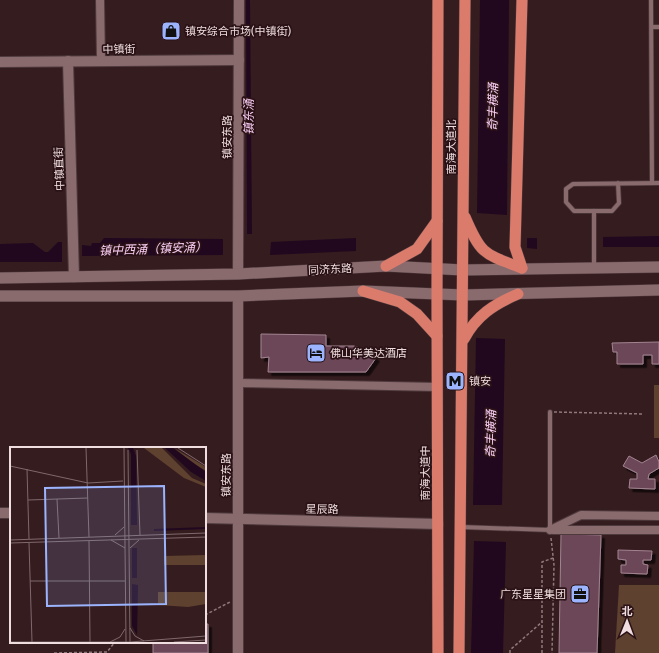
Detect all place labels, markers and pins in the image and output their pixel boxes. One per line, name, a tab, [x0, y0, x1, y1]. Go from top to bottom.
shop icon: 镇安综合市场(中镇街)	[160, 20, 182, 42]
place label: 镇安综合市场(中镇街)	[185, 25, 292, 38]
hotel icon: 佛山华美达酒店	[305, 342, 327, 364]
place label: 佛山华美达酒店	[330, 347, 407, 360]
metro station icon: 镇安	[444, 370, 466, 392]
place label: 镇安	[469, 375, 491, 388]
office icon: 广东星星集团	[569, 583, 591, 605]
place label: 广东星星集团	[500, 588, 566, 601]

